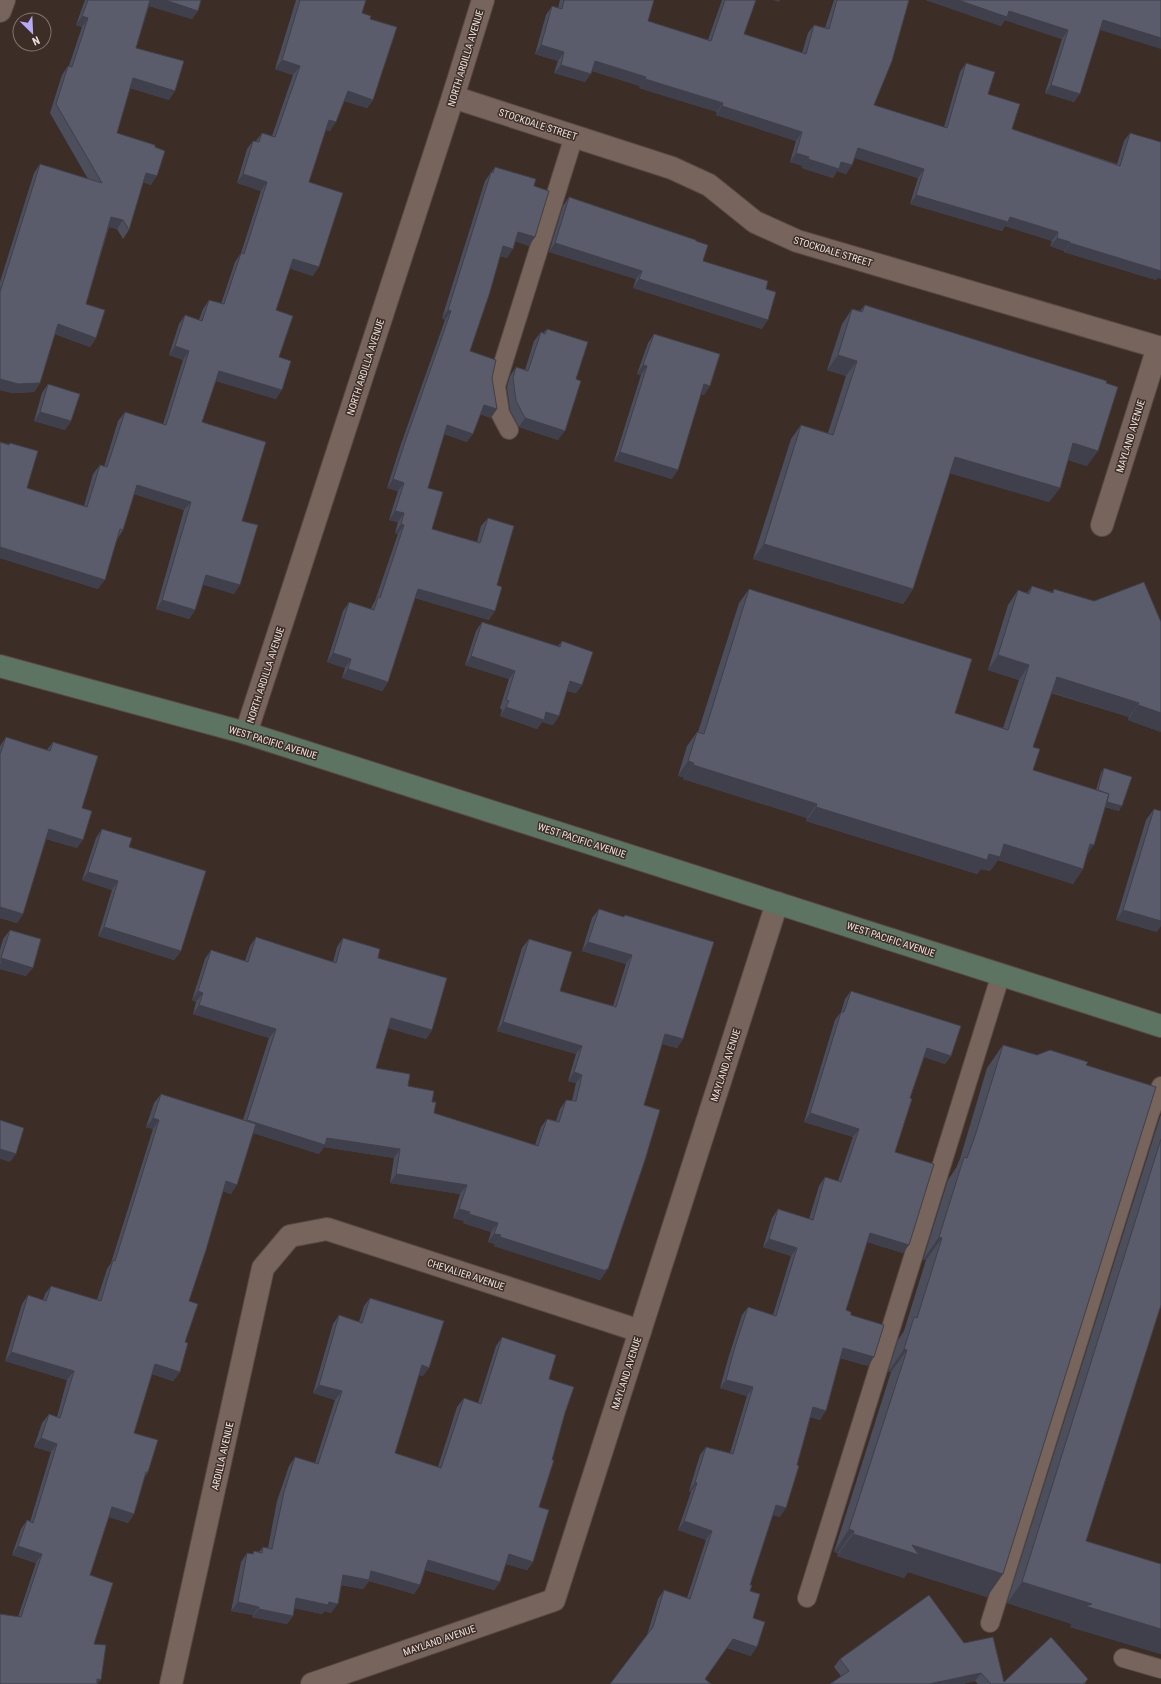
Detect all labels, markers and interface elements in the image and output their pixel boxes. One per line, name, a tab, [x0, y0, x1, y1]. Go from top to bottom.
street label: NORTH ARDILLA AVENUE	[446, 8, 485, 108]
north arrow	[12, 12, 52, 52]
text: N	[30, 33, 42, 48]
street label: STOCKDALE STREET	[497, 107, 578, 142]
street label: STOCKDALE STREET	[792, 234, 874, 269]
street label: NORTH ARDILLA AVENUE	[345, 318, 386, 417]
street label: MAYLAND AVENUE	[1114, 398, 1147, 474]
street label: NORTH ARDILLA AVENUE	[245, 626, 286, 725]
street label: WEST PACIFIC AVENUE	[227, 724, 318, 761]
street label: WEST PACIFIC AVENUE	[536, 821, 627, 860]
street label: WEST PACIFIC AVENUE	[845, 920, 936, 959]
street label: MAYLAND AVENUE	[709, 1027, 742, 1103]
street label: CHEVALIER AVENUE	[426, 1257, 506, 1292]
street label: MAYLAND AVENUE	[610, 1335, 643, 1411]
street label: ARDILLA AVENUE	[209, 1421, 236, 1491]
street label: MAYLAND AVENUE	[402, 1623, 477, 1658]

